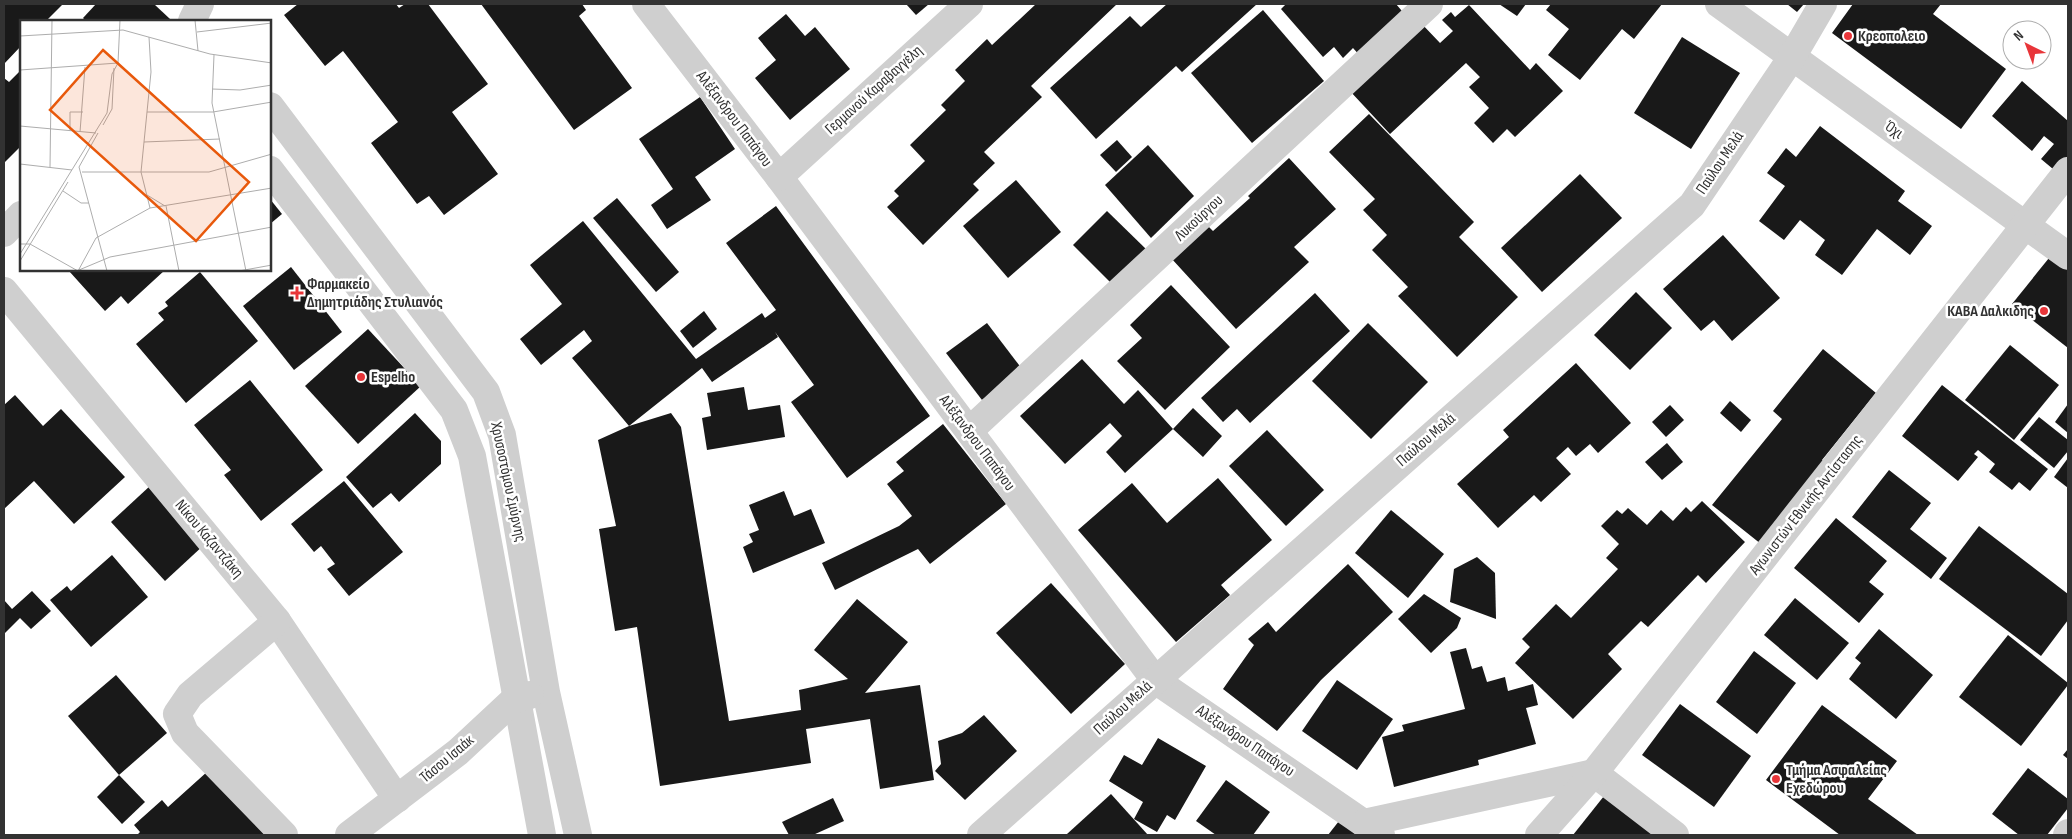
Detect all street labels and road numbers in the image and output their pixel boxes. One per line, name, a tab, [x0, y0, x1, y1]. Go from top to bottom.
street label: Γερμανού Καραβαγγέλη	[821, 41, 927, 139]
street label: Αλέξανδρου Παπάγου	[691, 67, 776, 171]
street label: Όχι	[1880, 116, 1907, 143]
street label: Παύλου Μελά	[1692, 128, 1748, 198]
street label: Λυκούργου	[1170, 191, 1227, 246]
street label: Αλέξανδρου Παπάγου	[934, 391, 1019, 495]
street label: Παύλου Μελά	[1393, 409, 1460, 471]
street label: Χρυσοστόμου Σμύρνης	[486, 419, 530, 544]
street label: Αγωνιστών Εθνικής Αντίστασης	[1745, 431, 1867, 580]
street label: Νίκου Καζαντζάκη	[171, 496, 247, 582]
street label: Παύλου Μελά	[1090, 677, 1156, 739]
street label: Αλέξανδρου Παπάγου	[1191, 700, 1298, 781]
street label: Τάσου Ισαάκ	[416, 730, 479, 787]

